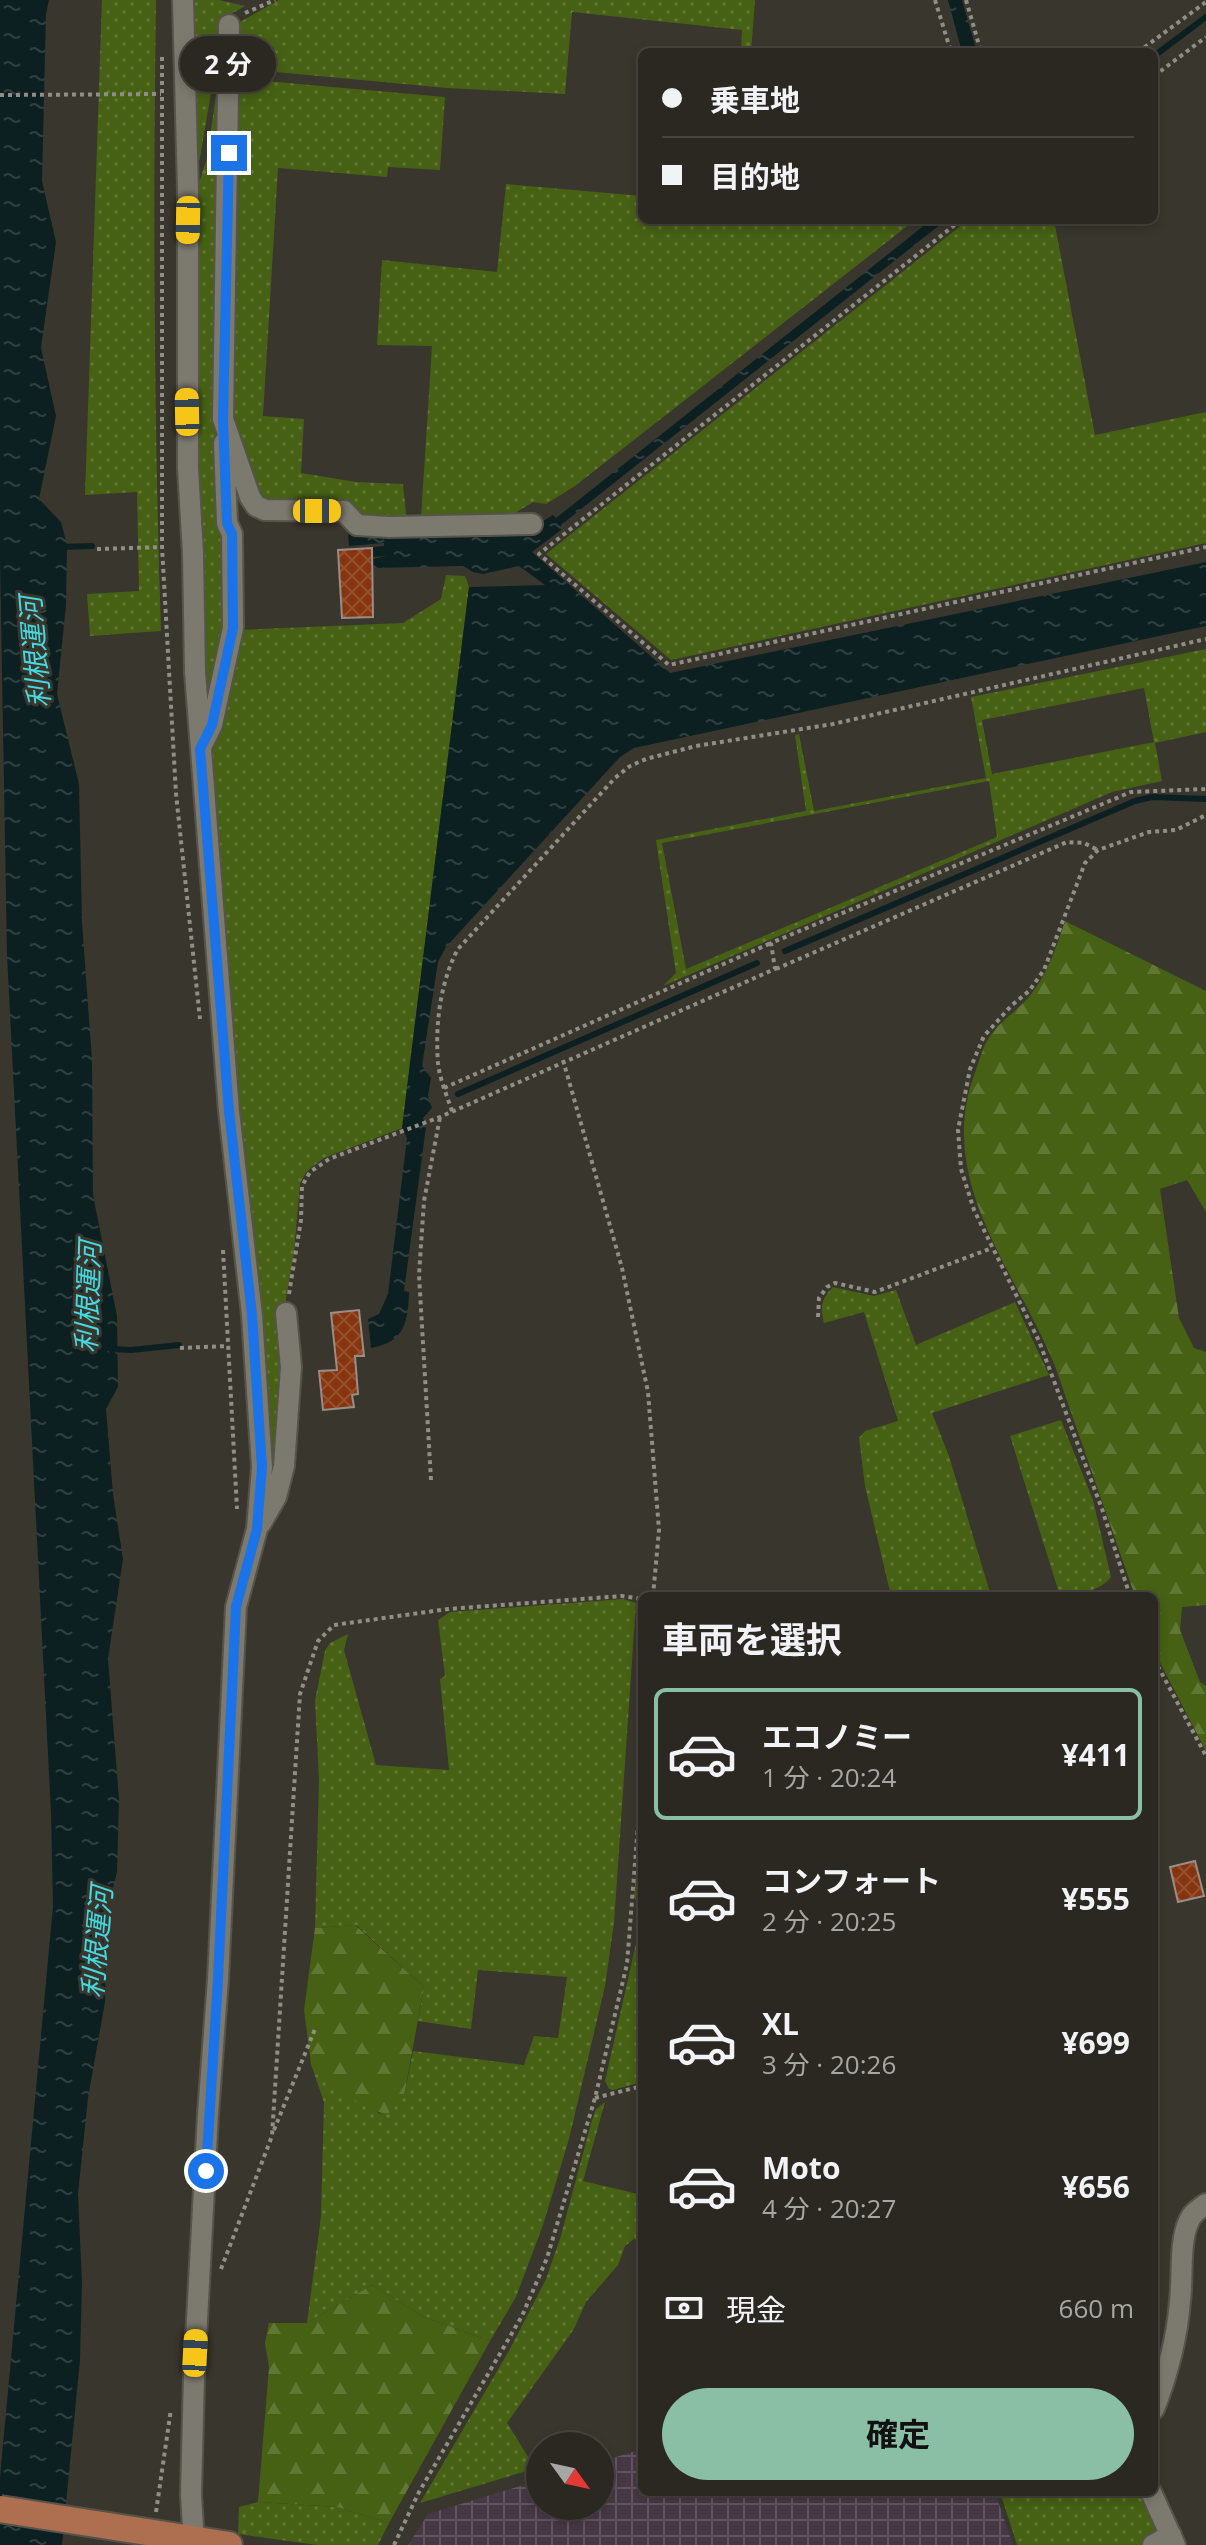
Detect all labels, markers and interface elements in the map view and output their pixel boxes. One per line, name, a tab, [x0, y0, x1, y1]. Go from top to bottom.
callout: 2 分	[181, 37, 277, 93]
text: 2 分	[204, 46, 252, 82]
text: 乗車地	[710, 79, 800, 120]
route end	[211, 135, 247, 171]
text: 目的地	[710, 156, 800, 197]
car	[176, 196, 200, 244]
car	[175, 388, 199, 436]
car	[293, 499, 341, 523]
water label: 利根運河	[10, 590, 58, 710]
water label: 利根運河	[66, 1235, 108, 1354]
text: 車両を選択	[662, 1615, 842, 1664]
text: エコノミー	[762, 1716, 912, 1757]
icon: car	[666, 1718, 738, 1790]
text: ¥411	[1061, 1734, 1130, 1775]
text: 1 分 · 20:24	[762, 1759, 896, 1795]
text: コンフォート	[762, 1860, 941, 1901]
icon: car	[666, 1862, 738, 1934]
text: ¥555	[1061, 1878, 1130, 1919]
water label: 利根運河	[72, 1879, 120, 1999]
text: 2 分 · 20:25	[762, 1903, 896, 1939]
text: XL	[762, 2003, 799, 2044]
icon: car	[666, 2006, 738, 2078]
text: ¥699	[1061, 2022, 1130, 2063]
text: 3 分 · 20:26	[762, 2046, 896, 2082]
text: Moto	[762, 2147, 840, 2188]
icon: car	[666, 2150, 738, 2222]
route start	[188, 2153, 224, 2189]
text: ¥656	[1061, 2166, 1130, 2207]
text: 4 分 · 20:27	[762, 2190, 896, 2226]
icon: cash	[662, 2286, 706, 2330]
text: 現金	[726, 2289, 786, 2330]
text: 660 m	[1059, 2290, 1134, 2326]
car	[182, 2328, 208, 2378]
button: 確定	[662, 2388, 1134, 2480]
north arrow	[526, 2432, 614, 2520]
map controls	[526, 2432, 614, 2520]

